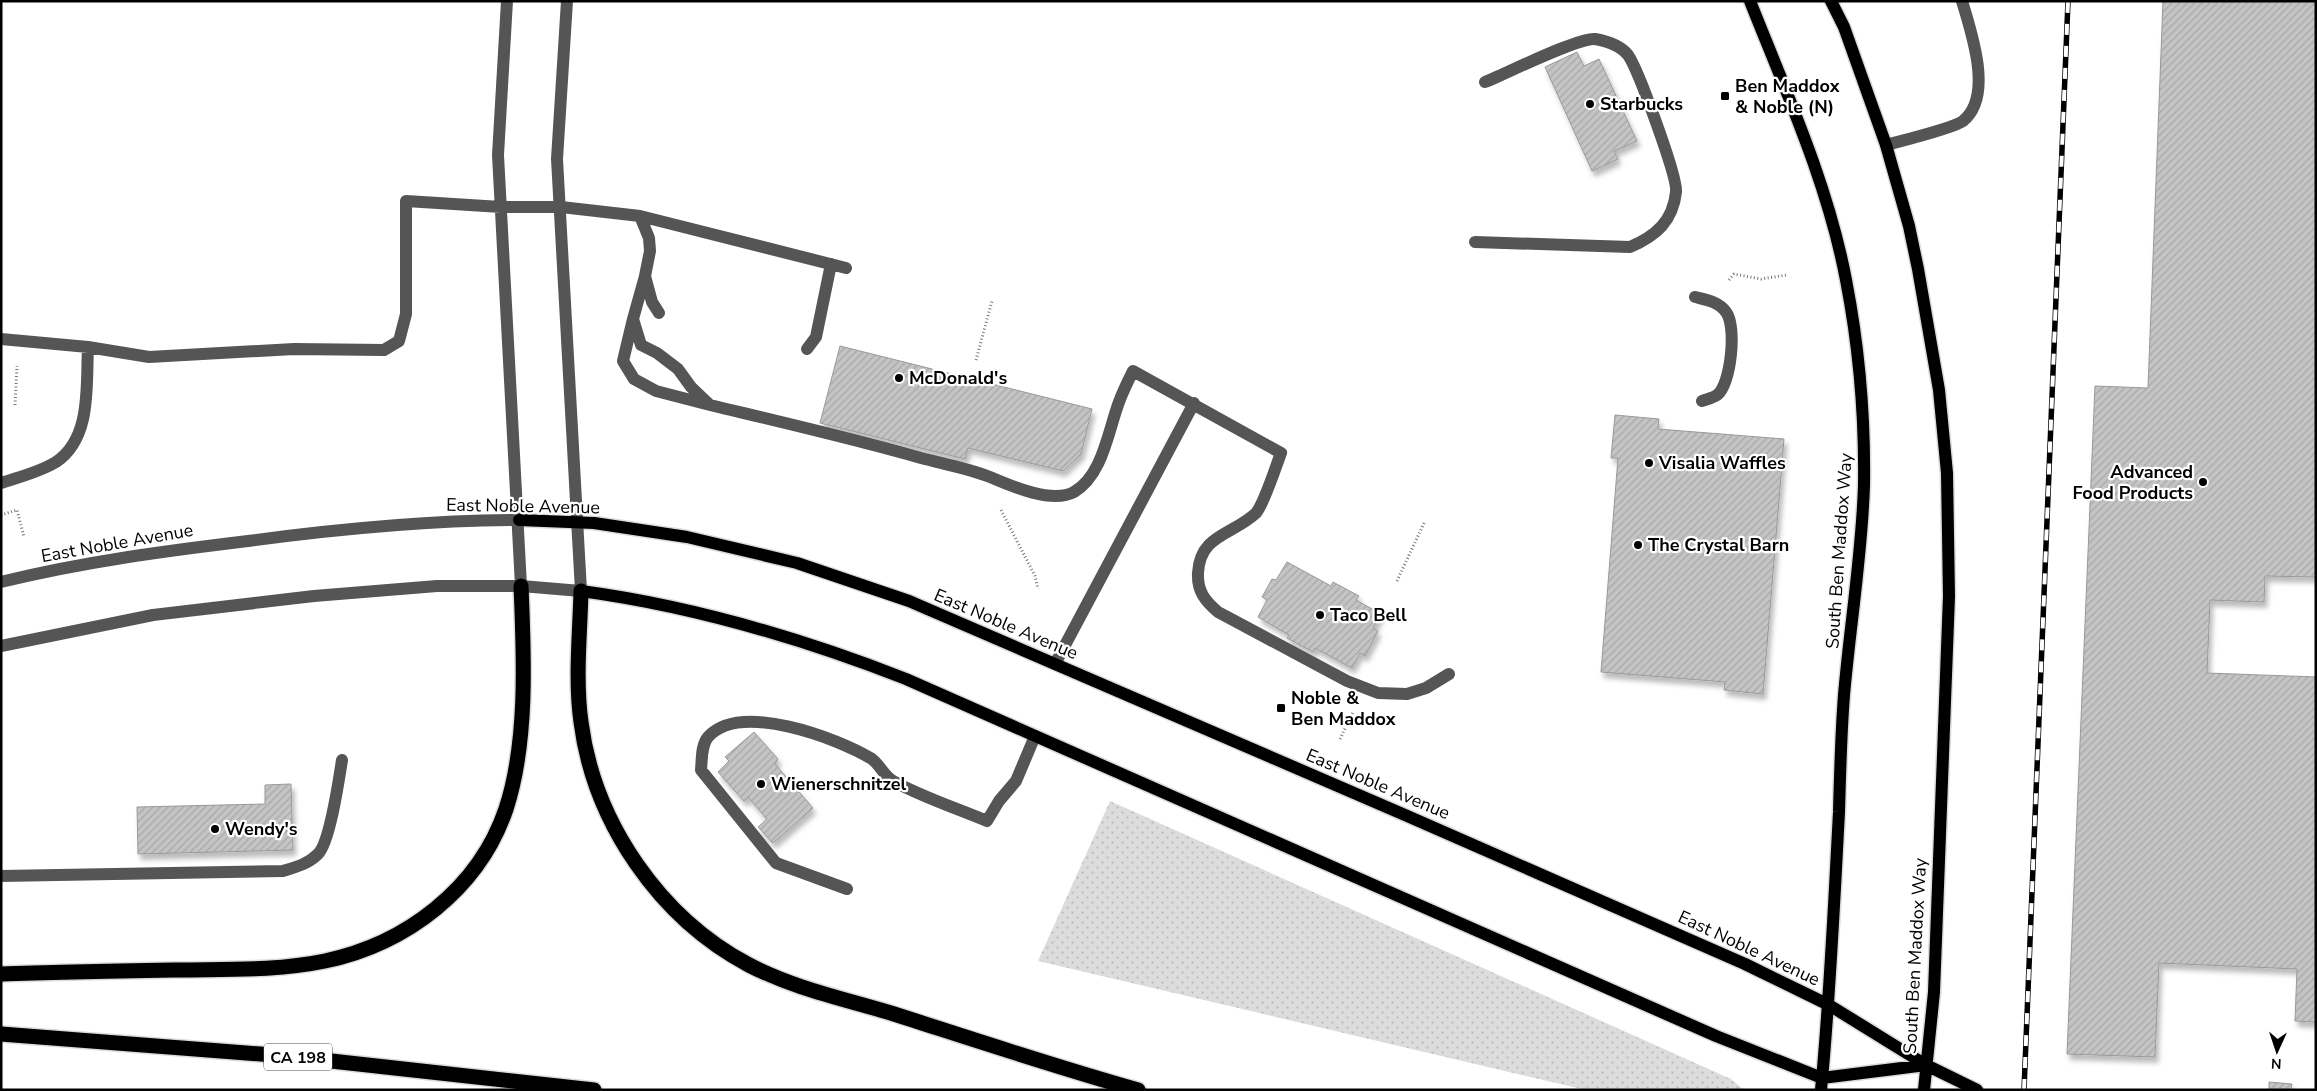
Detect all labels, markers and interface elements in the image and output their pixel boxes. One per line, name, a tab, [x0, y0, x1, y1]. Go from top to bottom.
place label: Ben Maddox & Noble (N)	[1735, 74, 1840, 119]
marker: Ben Maddox & Noble (N)	[1719, 90, 1731, 102]
place label: Starbucks	[1600, 92, 1683, 116]
marker: Starbucks	[1584, 98, 1596, 110]
place label: McDonald's	[909, 366, 1007, 390]
marker: McDonald's	[893, 372, 905, 384]
place label: Visalia Waffles	[1658, 451, 1786, 475]
street label: South Ben Maddox Way	[1820, 452, 1858, 650]
marker: Visalia Waffles	[1643, 457, 1655, 469]
place label: Advanced Food Products	[2073, 460, 2193, 505]
marker: Advanced Food Products	[2197, 476, 2209, 488]
street label: East Noble Avenue	[446, 493, 600, 519]
street label: East Noble Avenue	[39, 518, 195, 568]
place label: The Crystal Barn	[1648, 533, 1789, 557]
marker: The Crystal Barn	[1632, 539, 1644, 551]
street label: East Noble Avenue	[930, 583, 1082, 665]
place label: Taco Bell	[1330, 603, 1407, 627]
marker: Taco Bell	[1314, 609, 1326, 621]
place label: Noble & Ben Maddox	[1291, 686, 1396, 731]
marker: Noble & Ben Maddox	[1275, 702, 1287, 714]
street label: East Noble Avenue	[1302, 743, 1454, 825]
place label: Wienerschnitzel	[771, 772, 907, 796]
marker: Wienerschnitzel	[755, 778, 767, 790]
place label: Wendy's	[225, 817, 298, 841]
marker: Wendy's	[209, 823, 221, 835]
street label: South Ben Maddox Way	[1898, 857, 1932, 1055]
street label: East Noble Avenue	[1674, 905, 1824, 991]
north arrow	[2252, 1026, 2302, 1076]
road number: CA 198	[264, 1044, 332, 1070]
text: N	[2271, 1054, 2282, 1073]

